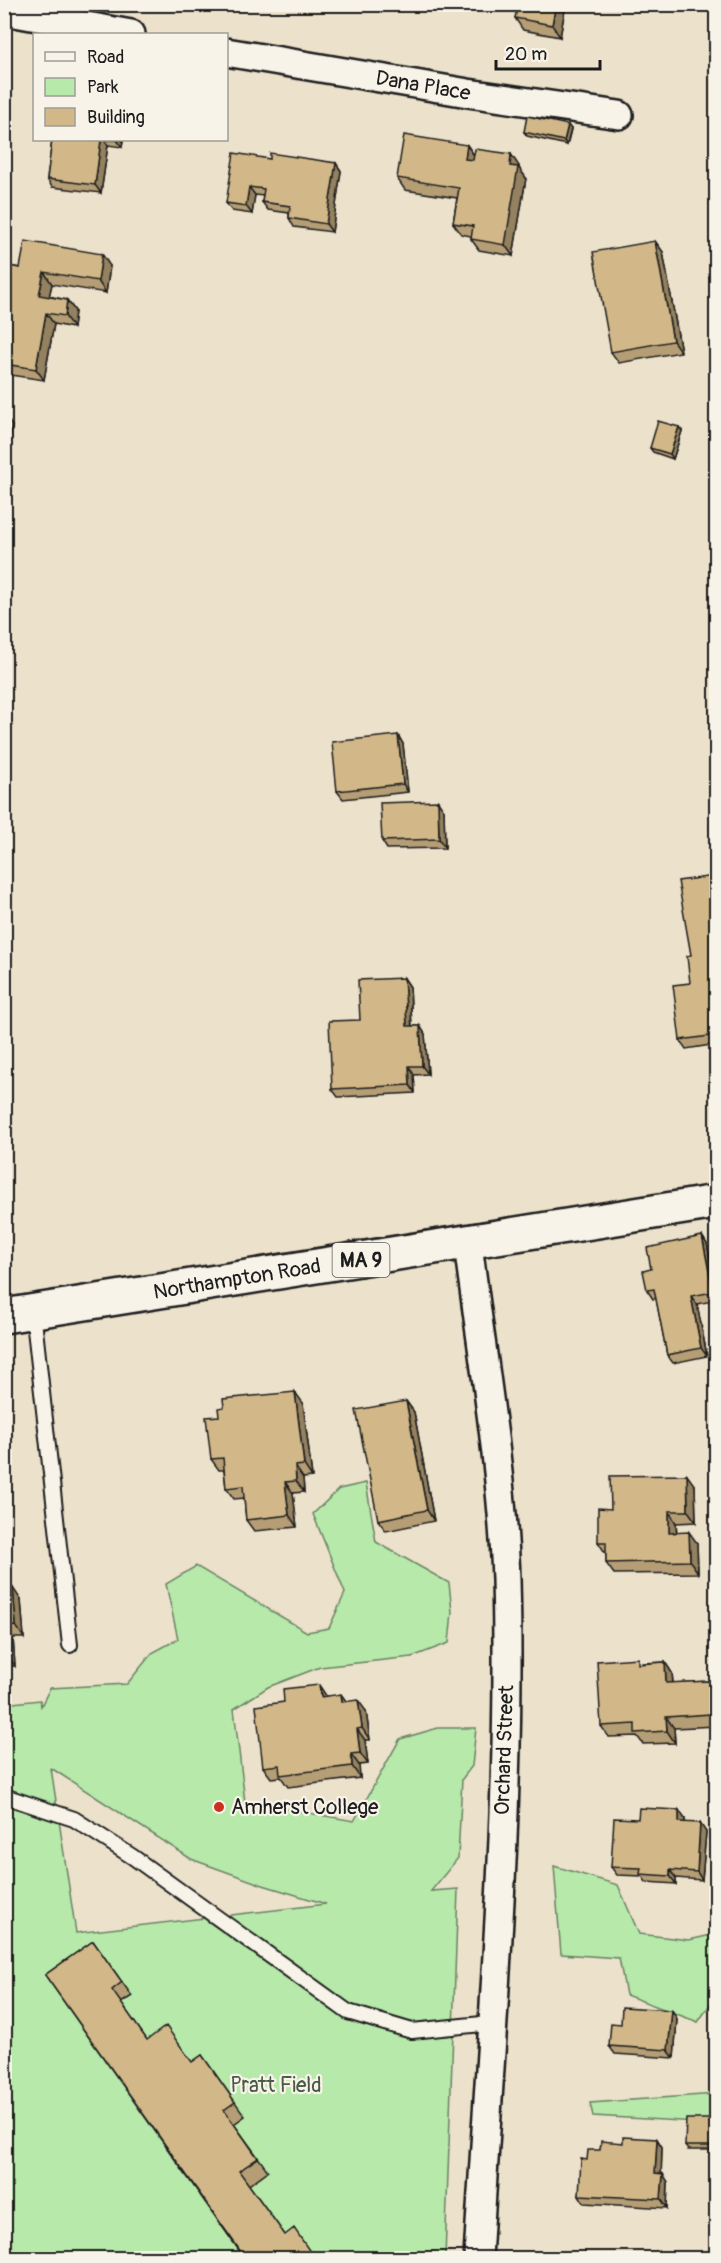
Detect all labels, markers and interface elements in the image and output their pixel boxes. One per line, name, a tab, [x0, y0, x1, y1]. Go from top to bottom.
legend	[33, 33, 228, 141]
scale bar	[496, 33, 600, 71]
text: 20 m	[505, 43, 547, 66]
text: Road	[87, 46, 124, 69]
street label: Dana Place	[374, 65, 473, 107]
text: Park	[87, 76, 119, 99]
text: Building	[87, 106, 145, 129]
road number: MA 9	[332, 1243, 389, 1277]
street label: Northampton Road	[151, 1252, 323, 1306]
street label: Orchard Street	[489, 1684, 520, 1815]
place label: Amherst College	[231, 1794, 379, 1821]
marker: Amherst College	[212, 1800, 226, 1814]
park label: Pratt Field	[230, 2072, 322, 2099]

